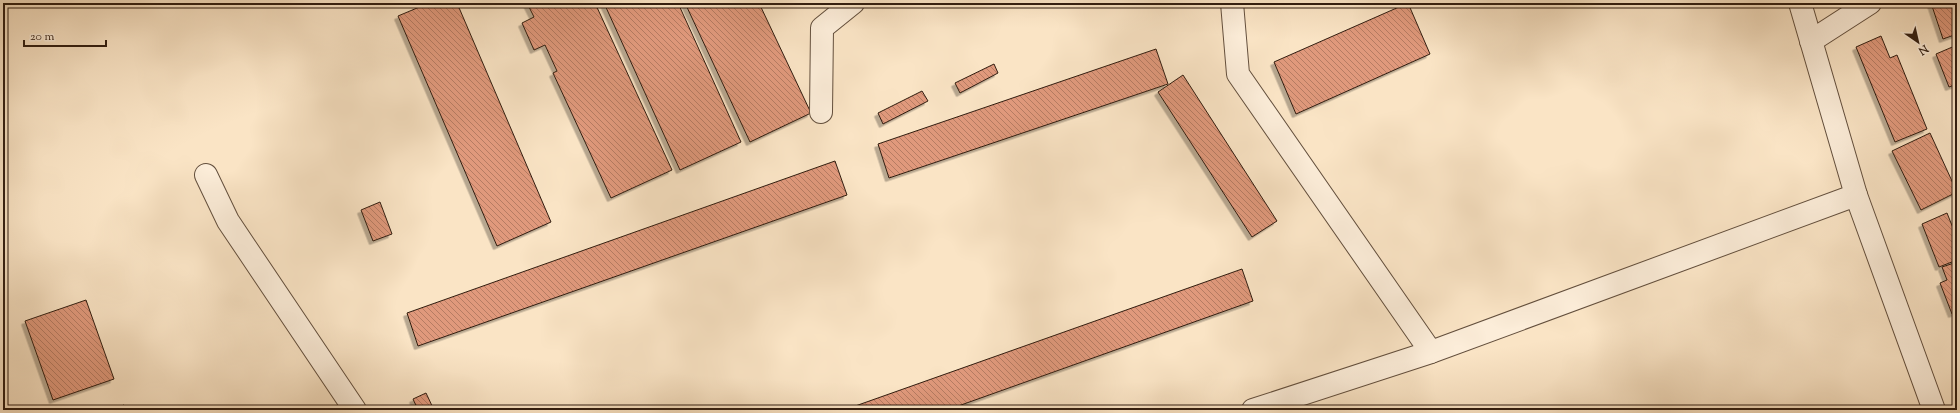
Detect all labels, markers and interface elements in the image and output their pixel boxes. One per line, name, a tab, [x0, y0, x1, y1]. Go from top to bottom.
scale bar	[24, 22, 106, 48]
north arrow	[1898, 22, 1938, 62]
text: 20 m	[30, 28, 55, 46]
text: N	[1915, 40, 1932, 59]

